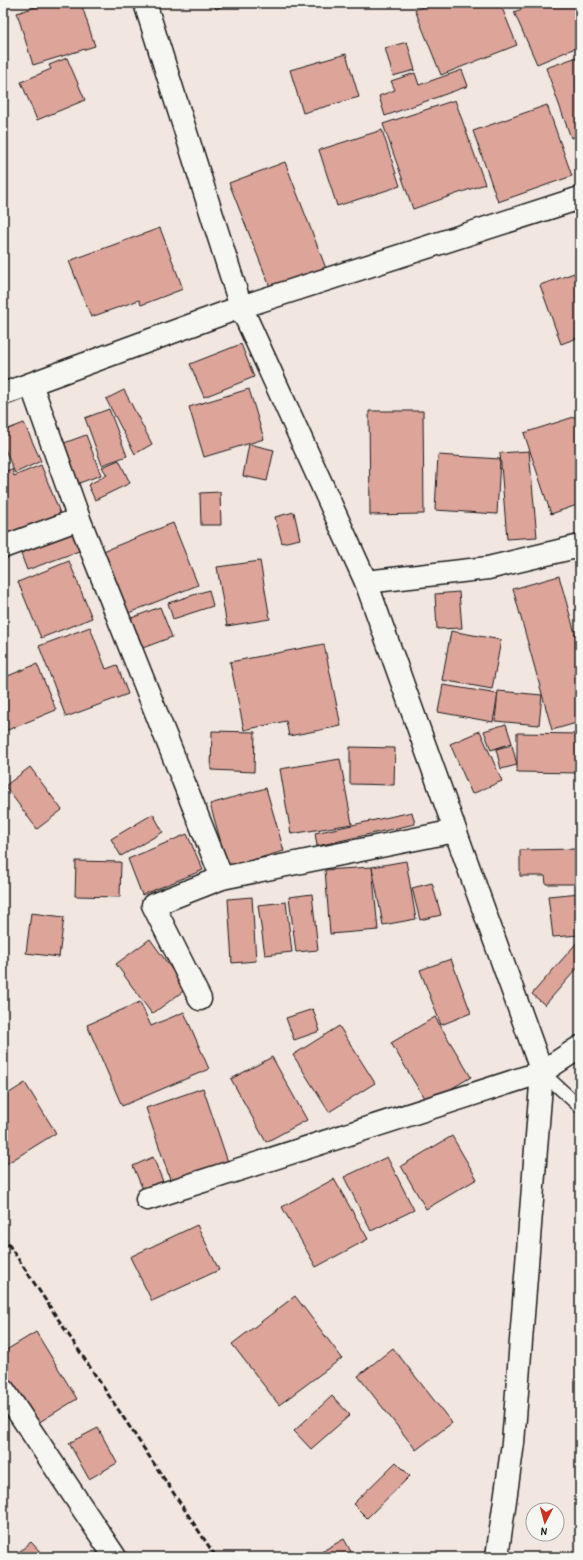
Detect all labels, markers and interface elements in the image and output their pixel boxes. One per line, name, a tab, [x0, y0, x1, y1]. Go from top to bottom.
north arrow	[525, 1502, 565, 1542]
text: N	[540, 1525, 548, 1539]

